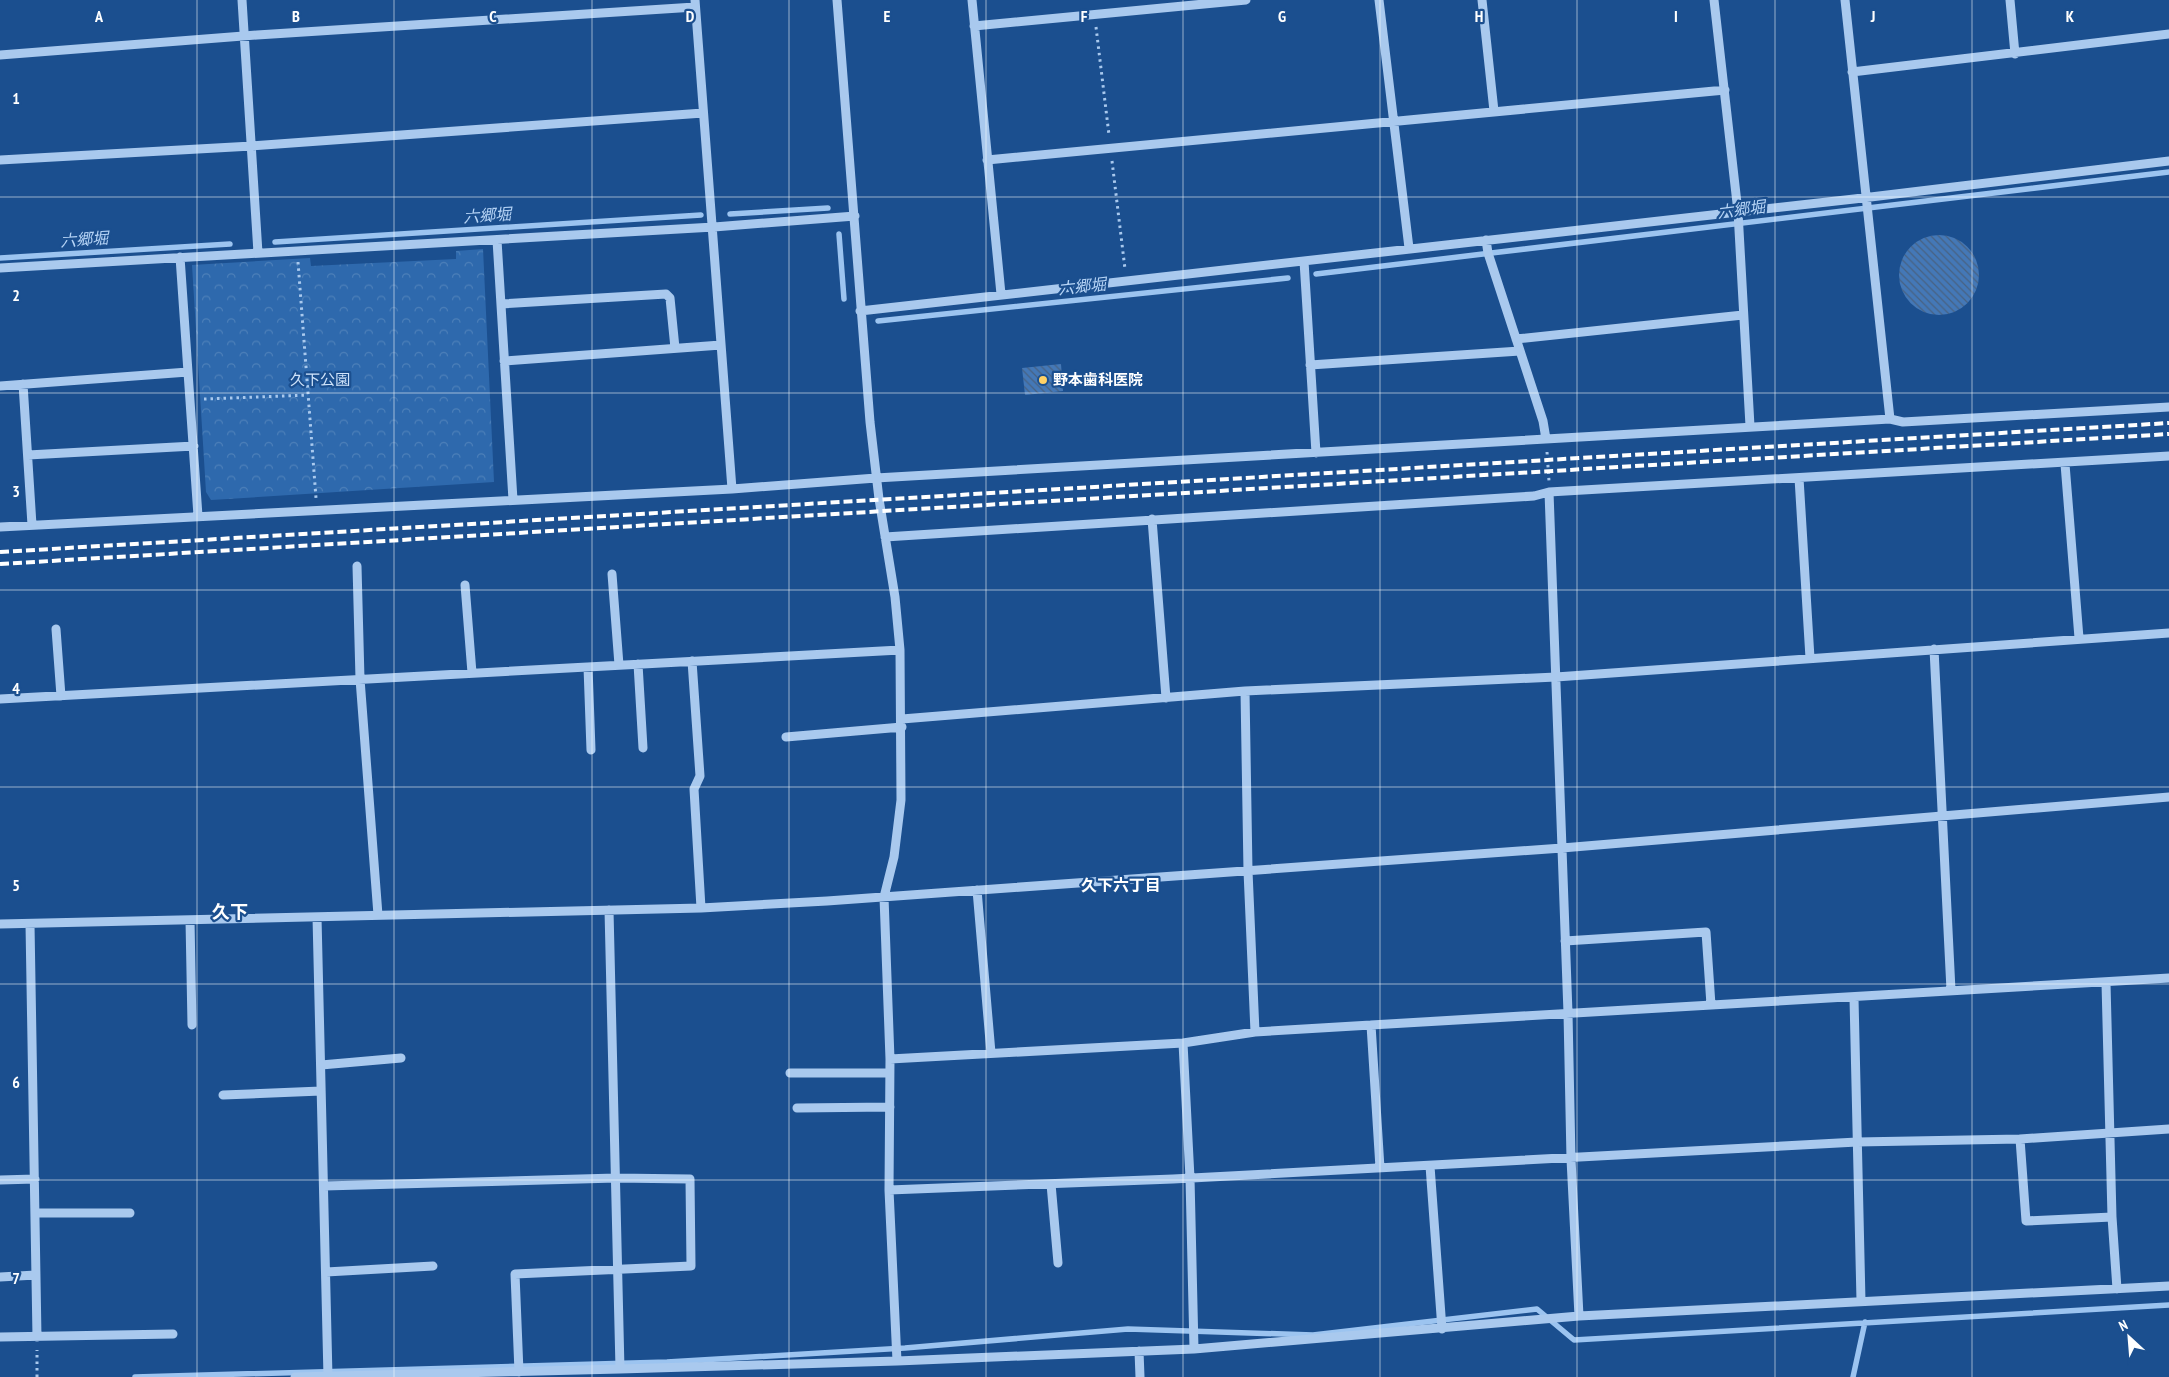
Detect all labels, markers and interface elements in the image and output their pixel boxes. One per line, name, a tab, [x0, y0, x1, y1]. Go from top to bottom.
text: A	[94, 6, 104, 26]
text: B	[292, 6, 300, 26]
text: C	[489, 6, 497, 26]
text: D	[686, 6, 695, 26]
text: E	[884, 6, 891, 26]
text: F	[1081, 6, 1088, 26]
text: G	[1278, 6, 1286, 26]
text: H	[1475, 6, 1483, 26]
text: I	[1674, 6, 1678, 26]
text: J	[1870, 6, 1875, 26]
text: K	[2066, 6, 2075, 26]
text: 1	[12, 88, 20, 108]
water label: 六郷堀	[1716, 196, 1769, 222]
water label: 六郷堀	[462, 203, 515, 227]
water label: 六郷堀	[59, 227, 112, 251]
water label: 六郷堀	[1057, 273, 1110, 298]
text: 2	[12, 285, 20, 305]
park label: 久下公園	[290, 370, 350, 389]
place label: 野本歯科医院	[1053, 370, 1143, 389]
marker: 野本歯科医院	[1037, 374, 1049, 386]
text: 3	[12, 481, 20, 501]
text: 4	[12, 678, 20, 698]
text: 5	[12, 875, 20, 895]
district label: 久下六丁目	[1081, 875, 1161, 895]
district label: 久下	[212, 900, 248, 923]
text: 6	[12, 1072, 20, 1092]
text: 7	[12, 1268, 20, 1288]
north arrow	[2104, 1312, 2154, 1362]
text: N	[2116, 1316, 2131, 1335]

